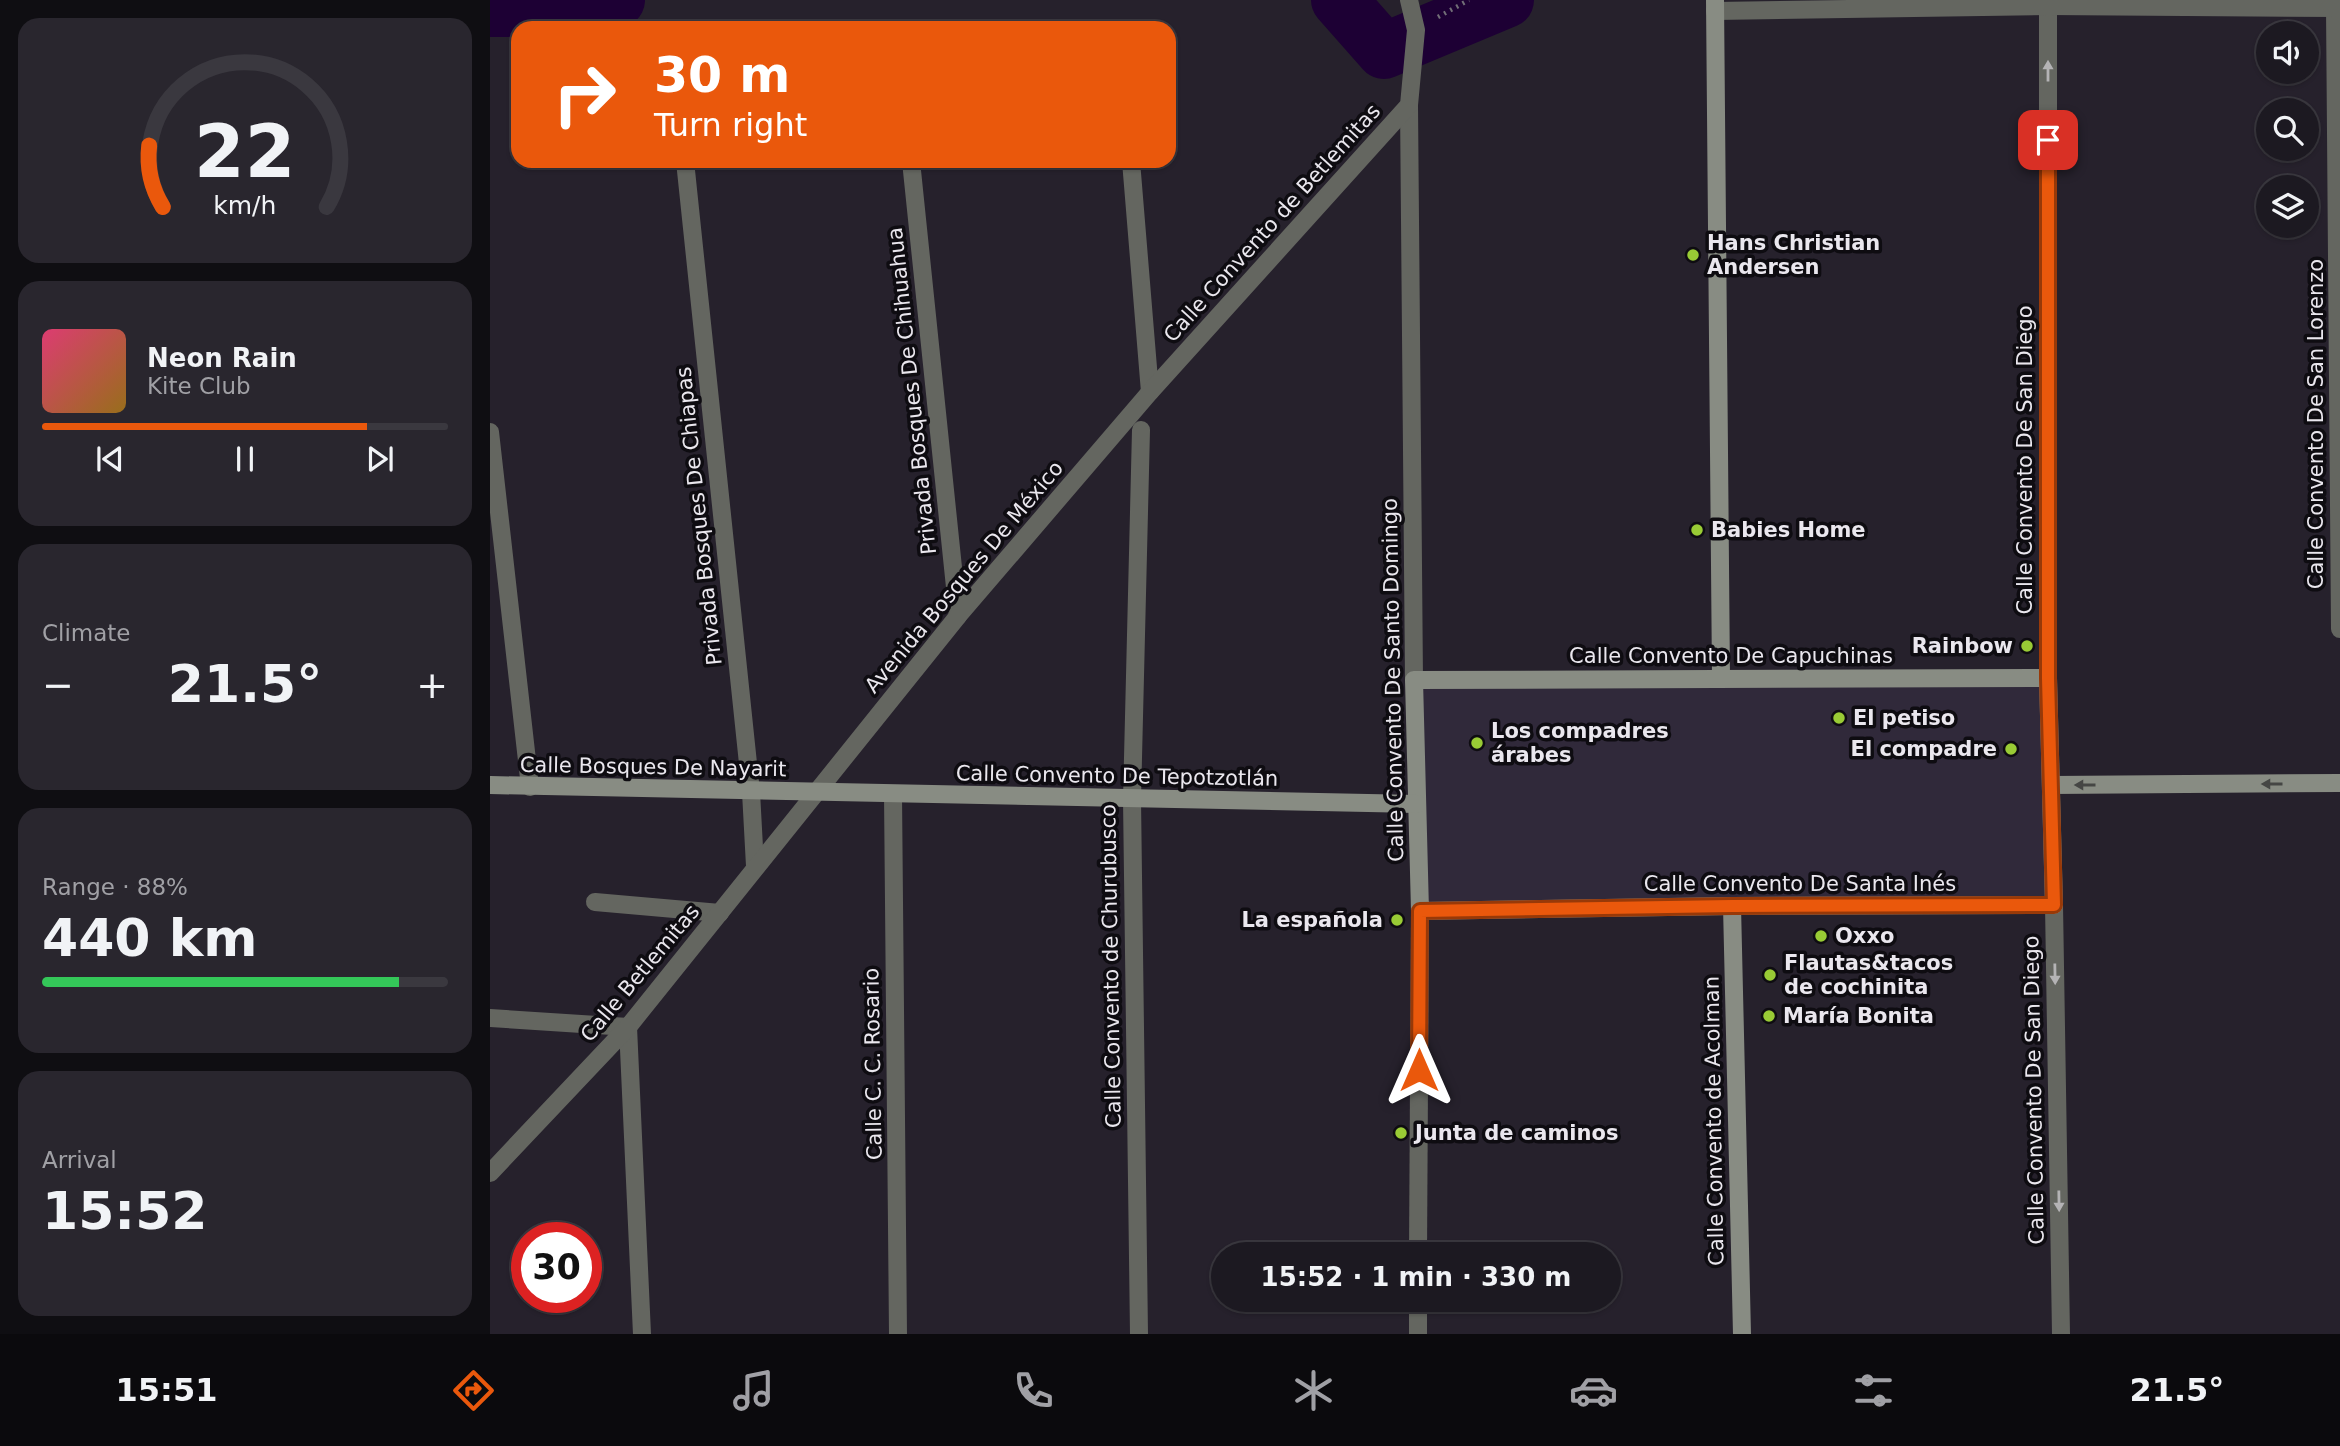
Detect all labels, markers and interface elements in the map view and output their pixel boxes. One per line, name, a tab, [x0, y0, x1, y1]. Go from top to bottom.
map controls	[2256, 21, 2319, 238]
button: sound	[2256, 21, 2319, 84]
text: 30 m	[654, 47, 790, 104]
icon: right	[539, 49, 630, 140]
one-way arrow	[2042, 60, 2054, 82]
button: search	[2256, 98, 2319, 161]
street label: Calle Convento de Betlemitas	[1159, 99, 1385, 347]
text: Turn right	[654, 106, 807, 144]
text: 22	[194, 109, 296, 194]
pin	[2018, 110, 2078, 170]
icon: arrive	[2029, 121, 2067, 159]
button: layers	[2256, 175, 2319, 238]
text: km/h	[213, 190, 277, 219]
street label: Privada Bosques De Chihuahua	[883, 226, 941, 556]
place label: Hans Christian Andersen	[1707, 231, 1880, 279]
marker: Hans Christian Andersen	[1685, 247, 1701, 263]
street label: Calle Convento De San Lorenzo	[2304, 259, 2328, 589]
street label: Calle Convento De San Diego	[2013, 305, 2037, 615]
text: Neon Rain	[147, 343, 297, 373]
street label: Privada Bosques De Chiapas	[671, 366, 727, 666]
text: Kite Club	[147, 373, 251, 399]
icon: previous	[91, 440, 129, 478]
icon: pause	[226, 440, 264, 478]
icon: next	[361, 440, 399, 478]
street label: Avenida Bosques De México	[860, 456, 1068, 698]
street label: Calle Convento De Santo Domingo	[1378, 498, 1408, 862]
place label: Babies Home	[1711, 518, 1866, 542]
marker: Babies Home	[1689, 522, 1705, 538]
text: Climate	[42, 620, 131, 646]
place label: Rainbow	[1912, 634, 2013, 658]
marker: Rainbow	[2019, 638, 2035, 654]
street label: Calle Convento De Capuchinas	[1569, 644, 1893, 668]
text: 21.5°	[168, 654, 322, 714]
text: −	[42, 663, 74, 707]
text: +	[416, 663, 448, 707]
place label: El petiso	[1853, 706, 1955, 730]
marker: El petiso	[1831, 710, 1847, 726]
place label: Los compadres árabes	[1491, 719, 1669, 767]
marker: Los compadres árabes	[1469, 735, 1485, 751]
place label: El compadre	[1851, 737, 1997, 761]
marker: El compadre	[2003, 741, 2019, 757]
street label: Calle Bosques De Nayarit	[520, 753, 786, 781]
street label: Calle Convento De Tepotzotlán	[956, 761, 1278, 791]
one-way arrow	[2261, 778, 2283, 790]
one-way arrow	[2074, 779, 2096, 791]
street label: Calle Convento de Churubusco	[1096, 804, 1126, 1128]
street label: Calle Convento De Santa Inés	[1644, 872, 1956, 896]
text: Range · 88%	[42, 874, 188, 900]
street label: Calle Betlemitas	[576, 900, 704, 1046]
text: 440 km	[42, 908, 257, 968]
place label: La española	[1241, 908, 1383, 932]
marker: La española	[1389, 912, 1405, 928]
place label: Oxxo	[1835, 924, 1894, 948]
marker: Oxxo	[1813, 928, 1829, 944]
street label: Calle Convento De San Diego	[2019, 935, 2049, 1245]
place label: Flautas&tacos de cochinita	[1784, 951, 1953, 999]
one-way arrow	[2049, 963, 2061, 985]
marker: Flautas&tacos de cochinita	[1762, 967, 1778, 983]
street label: Calle C. C. Rosario	[859, 968, 887, 1160]
street label: Calle Convento de Acolman	[1699, 976, 1729, 1266]
place label: María Bonita	[1783, 1004, 1934, 1028]
marker: María Bonita	[1761, 1008, 1777, 1024]
position arrow	[1382, 1033, 1456, 1107]
place label: Junta de caminos	[1413, 1121, 1618, 1145]
marker: Junta de caminos	[1393, 1125, 1409, 1141]
text: Arrival	[42, 1147, 117, 1173]
text: 15:52	[42, 1181, 208, 1241]
one-way arrow	[2053, 1190, 2065, 1212]
speed limit sign: 30	[511, 1222, 602, 1313]
text: 15:52 · 1 min · 330 m	[1261, 1262, 1571, 1292]
icon: directions	[449, 1366, 498, 1415]
icon: music	[729, 1366, 778, 1415]
icon: phone	[1009, 1366, 1058, 1415]
icon: climate	[1289, 1366, 1338, 1415]
icon: car	[1569, 1366, 1618, 1415]
icon: filters	[1849, 1366, 1898, 1415]
text: 15:51	[116, 1371, 217, 1409]
text: 21.5°	[2129, 1371, 2224, 1409]

